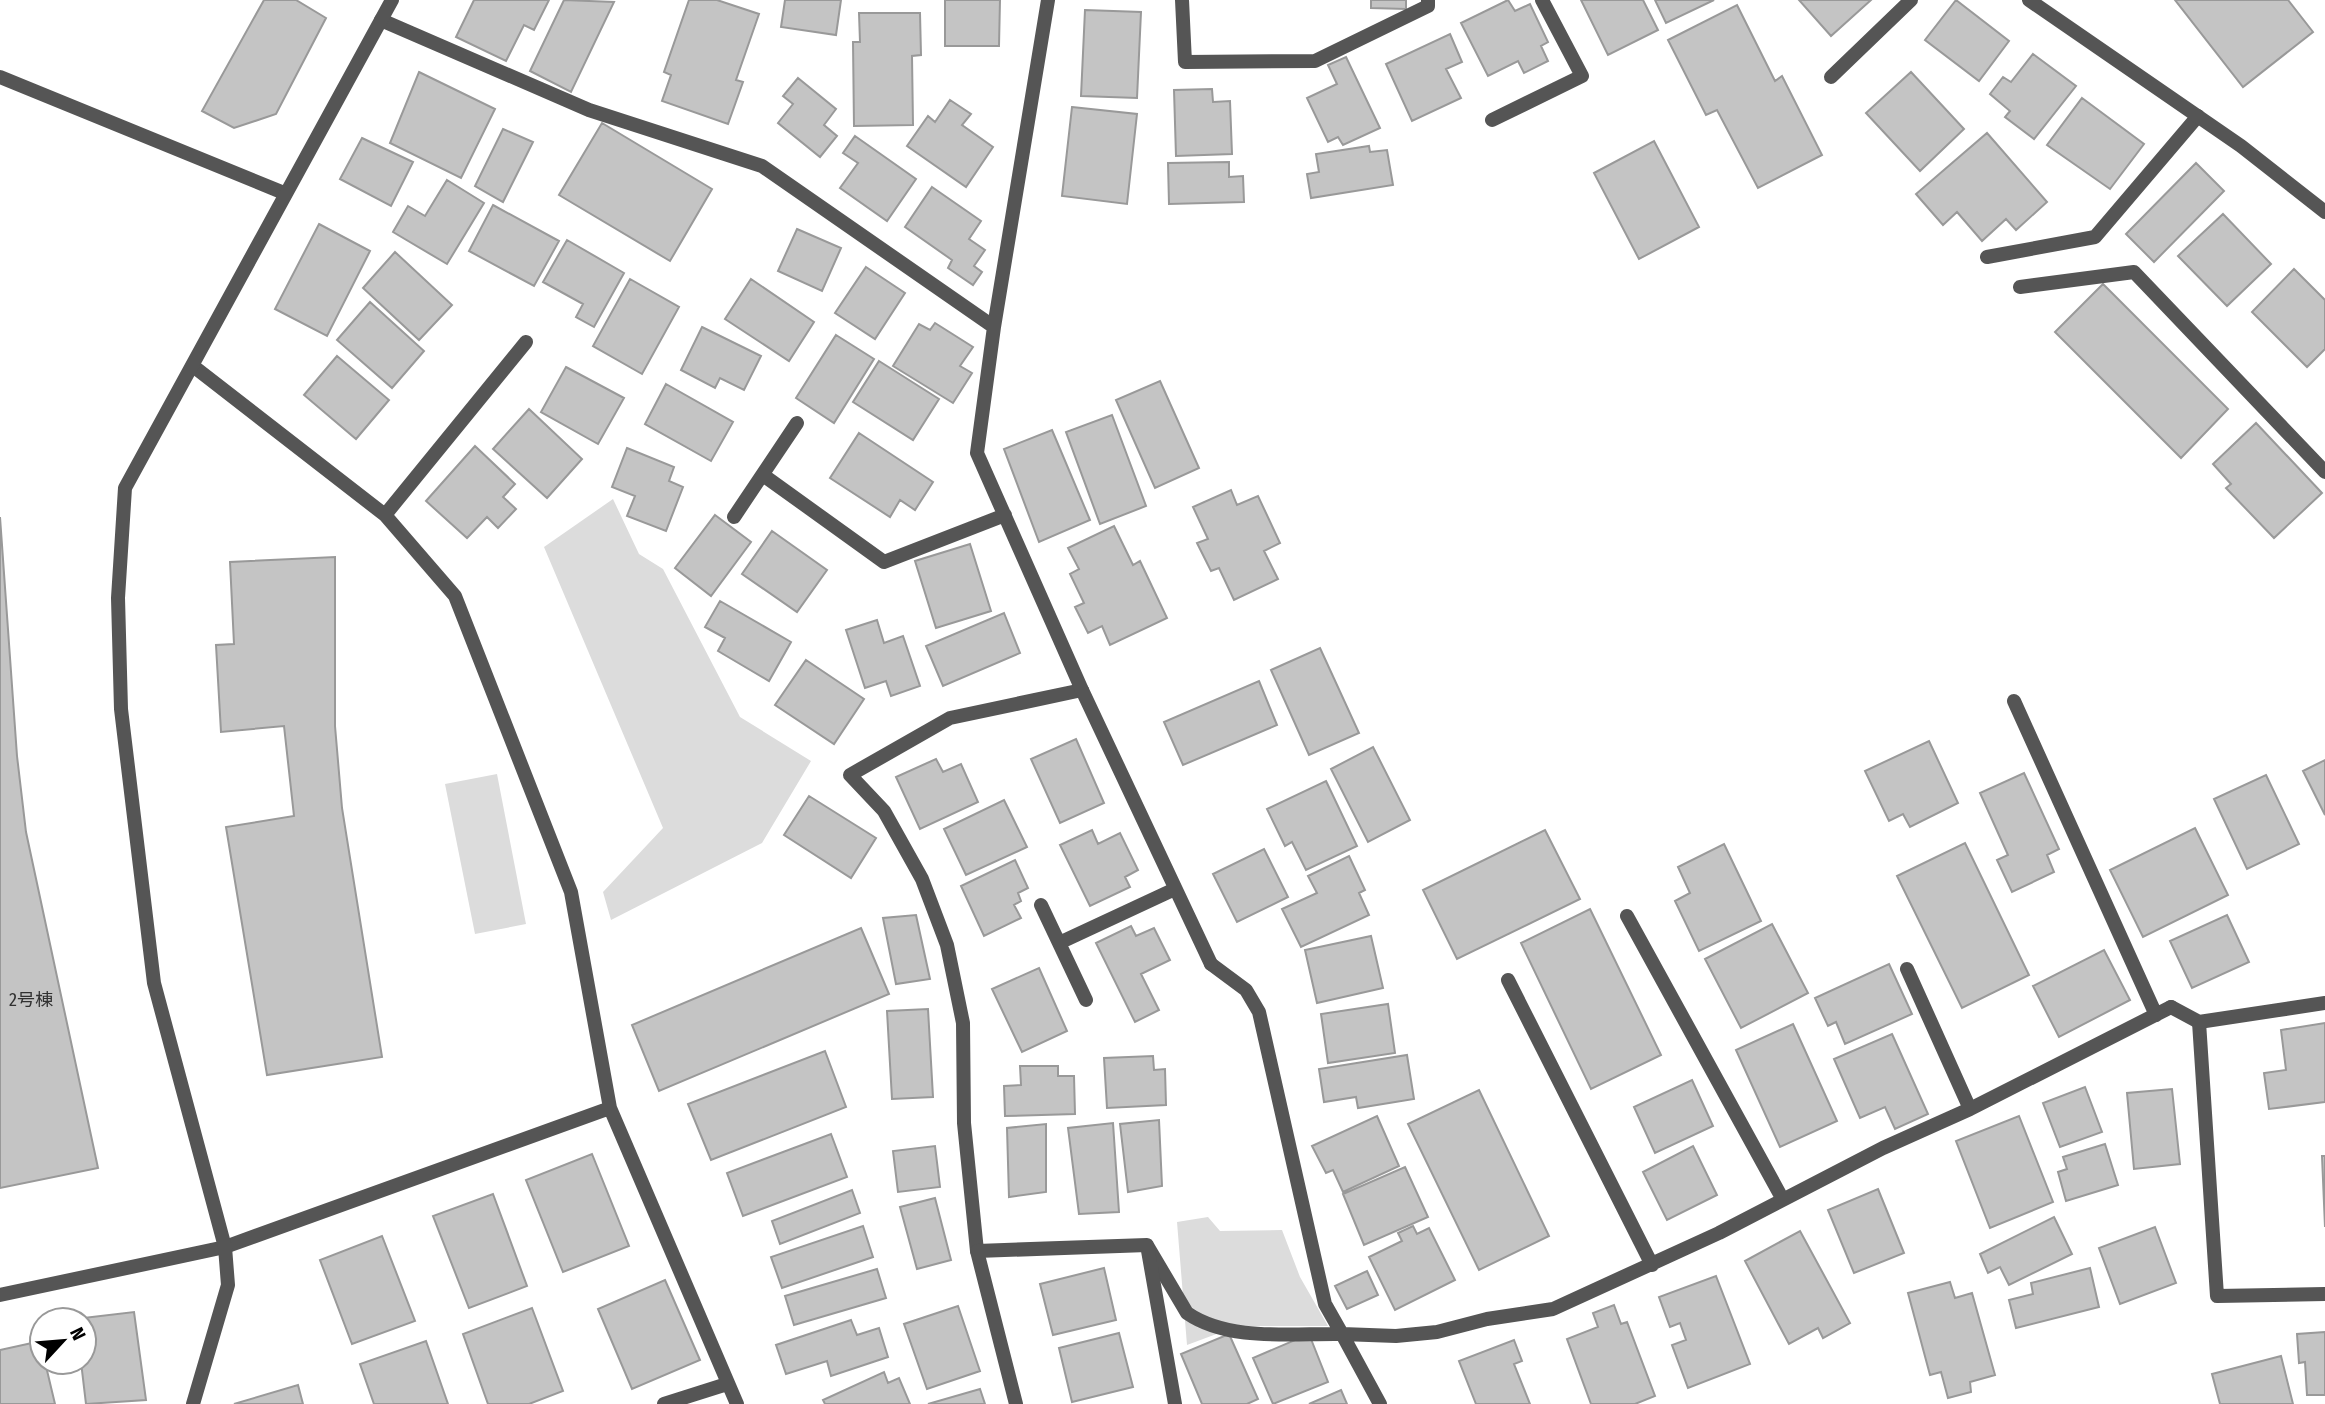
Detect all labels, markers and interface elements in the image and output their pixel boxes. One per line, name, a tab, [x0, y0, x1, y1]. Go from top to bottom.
house number: 2号棟	[9, 989, 53, 1011]
north arrow	[28, 1306, 98, 1376]
text: N	[65, 1324, 91, 1344]

